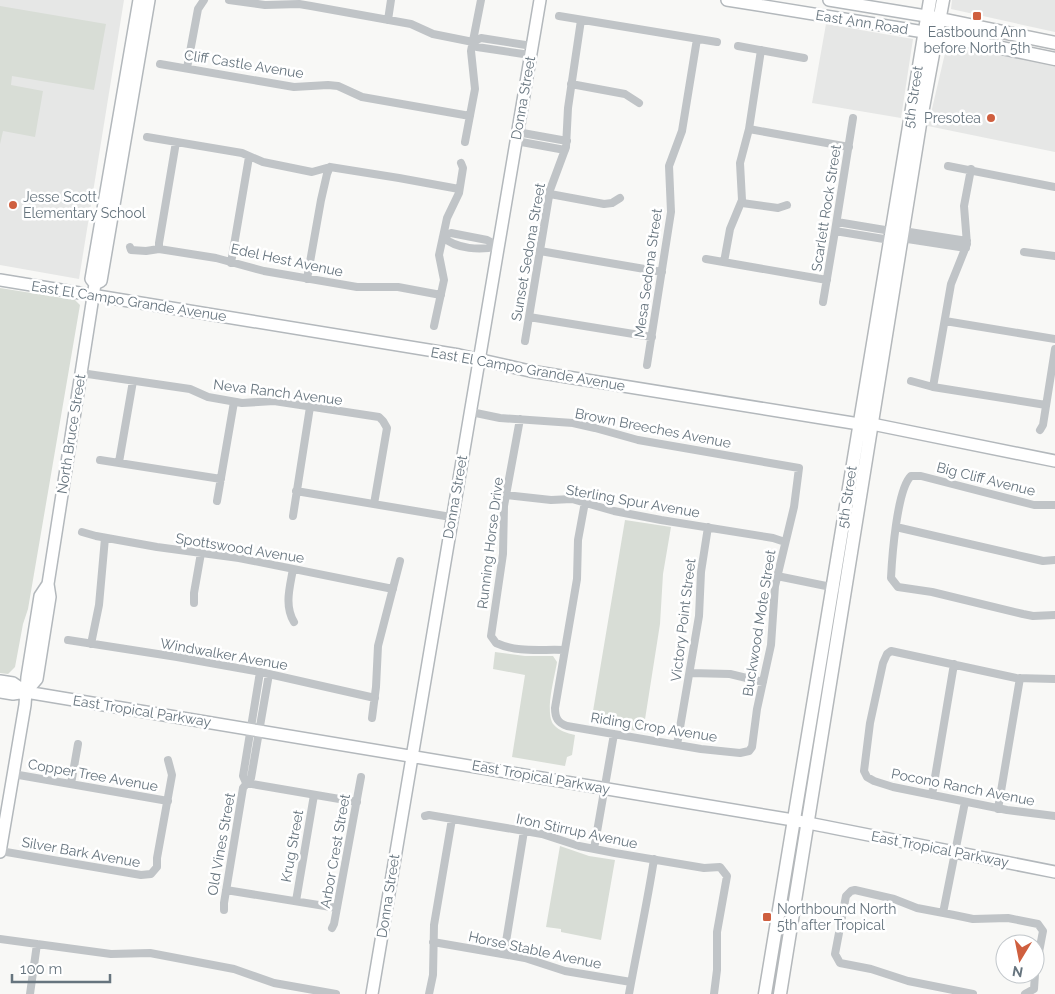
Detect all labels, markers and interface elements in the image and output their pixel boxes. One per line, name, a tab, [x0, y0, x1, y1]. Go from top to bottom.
street label: East Ann Road	[814, 7, 910, 37]
marker: Eastbound Ann before North 5th	[971, 10, 983, 22]
place label: Eastbound Ann before North 5th	[924, 24, 1030, 56]
street label: Cliff Castle Avenue	[183, 47, 305, 81]
street label: Donna Street	[508, 55, 538, 141]
street label: 5th Street	[900, 64, 926, 129]
place label: Presotea	[924, 110, 981, 126]
marker: Presotea	[985, 112, 997, 124]
street label: Scarlett Rock Street	[808, 143, 844, 273]
street label: Sunset Sedona Street	[508, 181, 548, 322]
place label: Jesse Scott Elementary School	[23, 189, 146, 221]
marker: Jesse Scott Elementary School	[7, 199, 19, 211]
street label: Mesa Sedona Street	[631, 207, 665, 339]
street label: Edel Hest Avenue	[229, 240, 345, 280]
street label: East El Campo Grande Avenue	[30, 278, 228, 324]
street label: East El Campo Grande Avenue	[430, 344, 626, 394]
street label: North Bruce Street	[54, 373, 88, 495]
street label: Neva Ranch Avenue	[212, 376, 344, 408]
street label: Brown Breeches Avenue	[574, 405, 732, 451]
street label: Donna Street	[440, 454, 470, 540]
street label: Big Cliff Avenue	[935, 459, 1037, 499]
street label: 5th Street	[834, 464, 860, 529]
street label: Running Horse Drive	[474, 476, 506, 610]
street label: Sterling Spur Avenue	[565, 481, 701, 521]
street label: Spottswood Avenue	[174, 530, 306, 566]
street label: Buckwood Mote Street	[739, 548, 779, 698]
street label: Victory Point Street	[668, 557, 699, 682]
street label: Windwalker Avenue	[159, 635, 289, 673]
street label: East Tropical Parkway	[72, 692, 213, 730]
street label: Riding Crop Avenue	[590, 709, 718, 745]
street label: Copper Tree Avenue	[27, 756, 159, 794]
street label: East Tropical Parkway	[471, 757, 612, 797]
street label: Pocono Ranch Avenue	[890, 765, 1036, 809]
street label: Old Vines Street	[204, 791, 238, 897]
street label: Arbor Crest Street	[317, 792, 353, 909]
street label: Krug Street	[278, 808, 306, 883]
street label: Iron Stirrup Avenue	[515, 810, 639, 852]
street label: East Tropical Parkway	[870, 828, 1011, 870]
street label: Silver Bark Avenue	[20, 834, 142, 870]
street label: Donna Street	[373, 853, 403, 939]
place label: Northbound North 5th after Tropical	[777, 901, 896, 933]
marker: Northbound North 5th after Tropical	[761, 911, 773, 923]
street label: Horse Stable Avenue	[467, 928, 603, 972]
north arrow	[995, 934, 1045, 984]
scale bar	[12, 952, 110, 984]
text: 100 m	[20, 960, 62, 978]
text: N	[1011, 963, 1024, 981]

